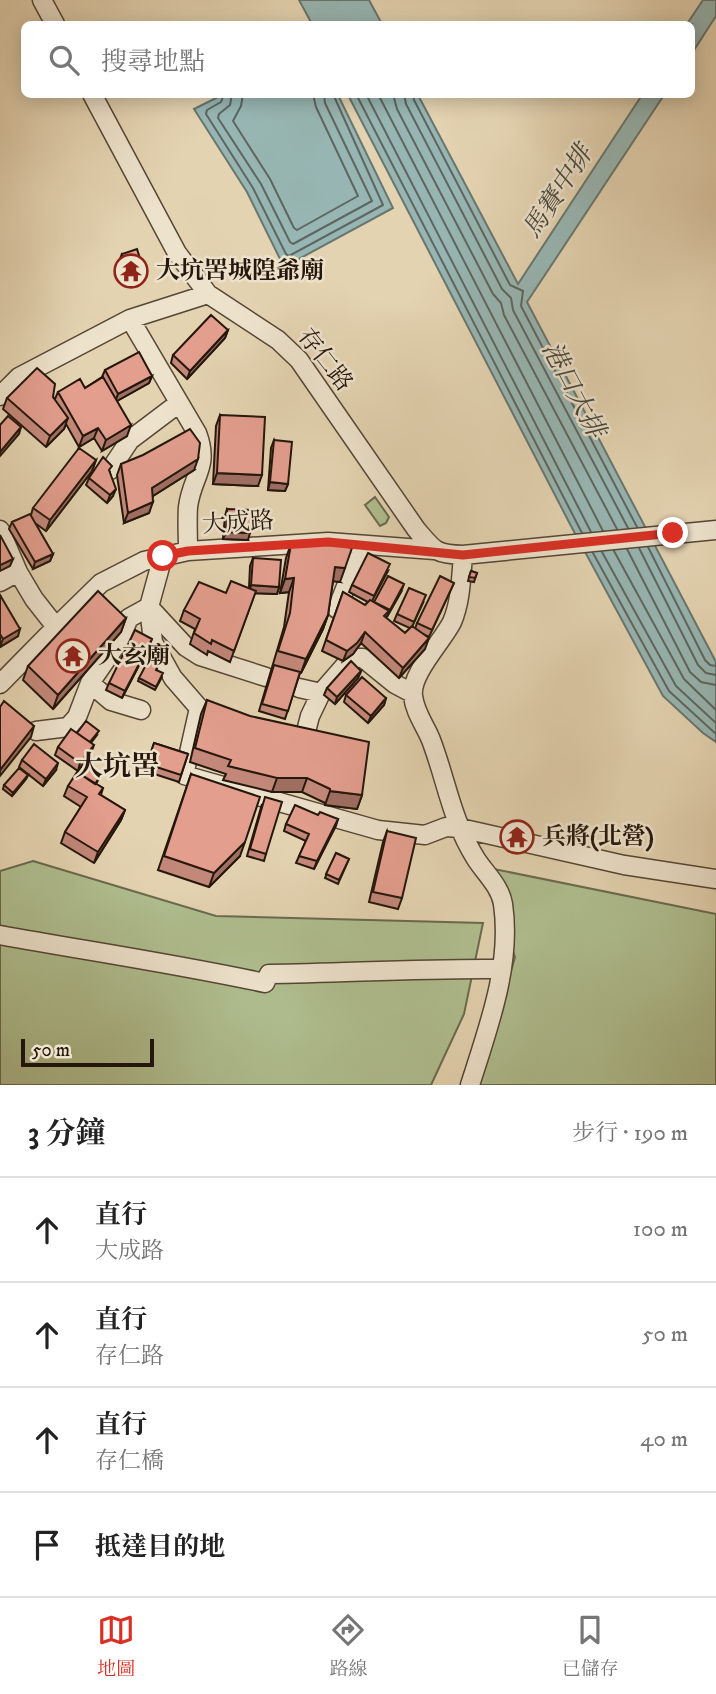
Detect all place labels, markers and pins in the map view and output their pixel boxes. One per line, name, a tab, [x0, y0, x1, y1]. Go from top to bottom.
temple icon: 大坑罟城隍爺廟	[112, 252, 150, 290]
place label: 大坑罟城隍爺廟	[156, 256, 324, 286]
temple icon: 大玄廟	[54, 637, 92, 675]
place label: 大玄廟	[98, 641, 170, 671]
temple icon: 兵將(北營)	[498, 818, 536, 856]
place label: 兵將(北營)	[542, 822, 654, 852]

